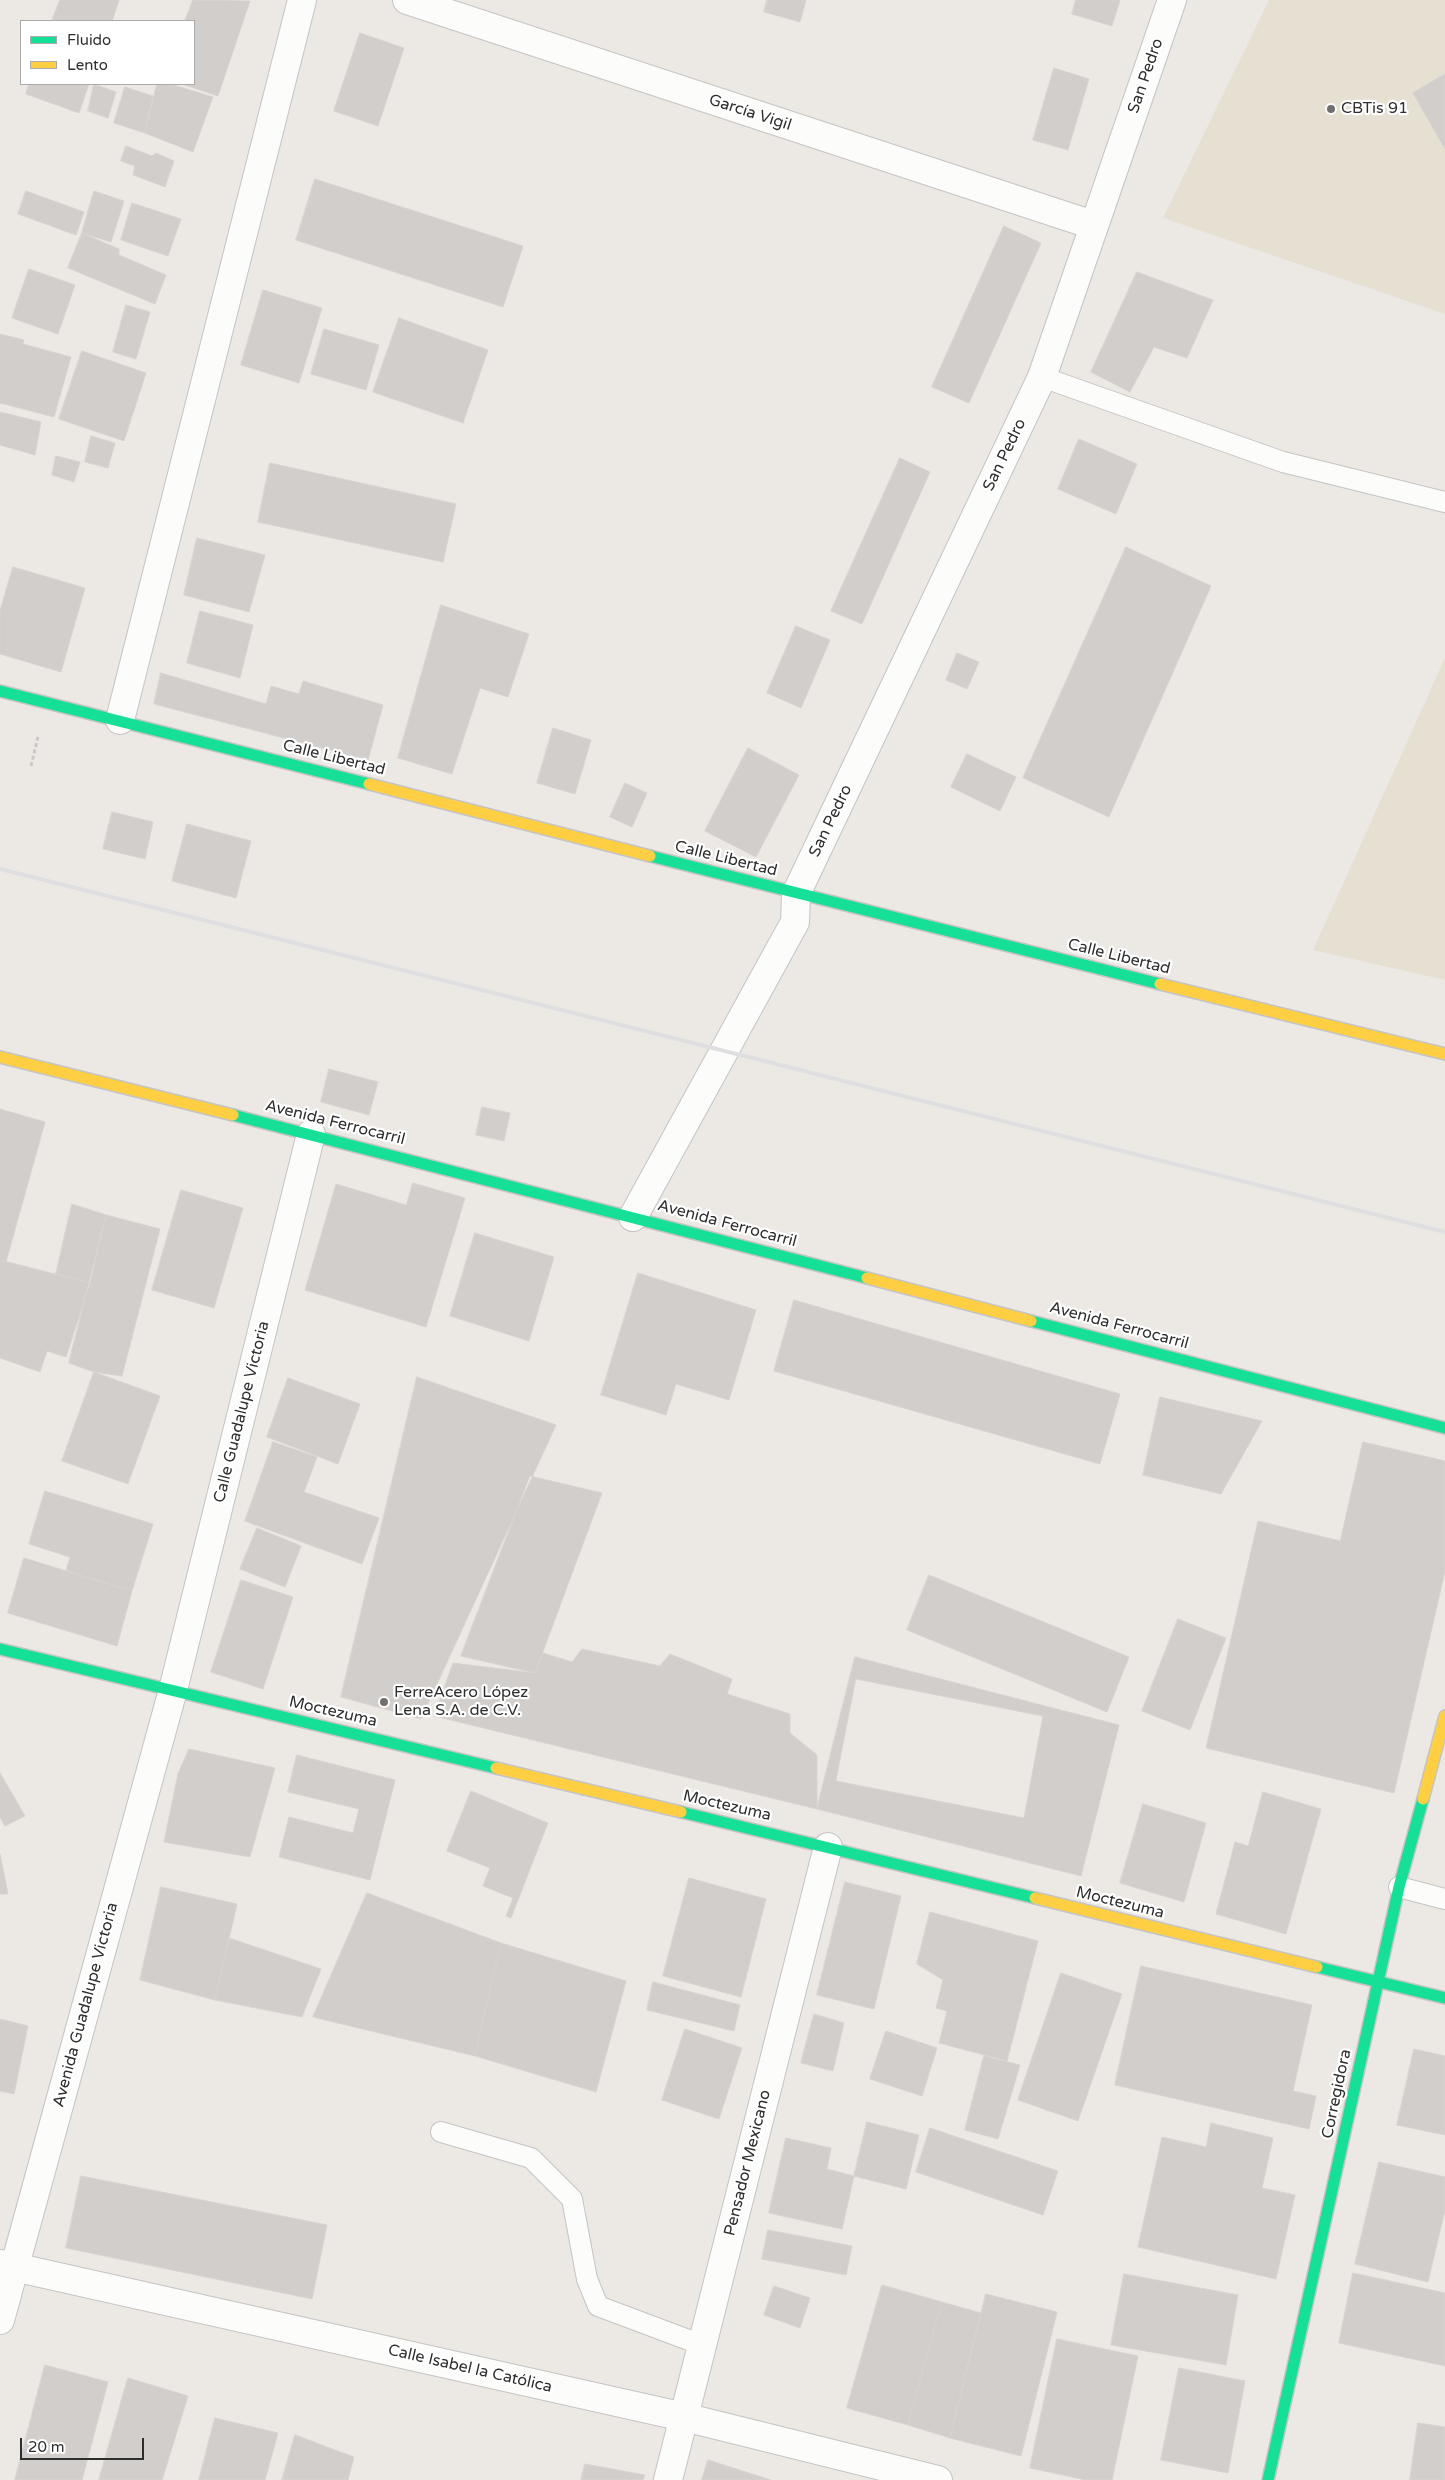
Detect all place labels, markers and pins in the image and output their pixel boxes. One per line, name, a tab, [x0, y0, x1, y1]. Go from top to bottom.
place label: CBTis 91	[1341, 99, 1408, 119]
marker: CBTis 91	[1325, 103, 1337, 115]
place label: FerreAcero López Lena S.A. de C.V.	[394, 1683, 528, 1721]
marker: FerreAcero López Lena S.A. de C.V.	[378, 1696, 390, 1708]

